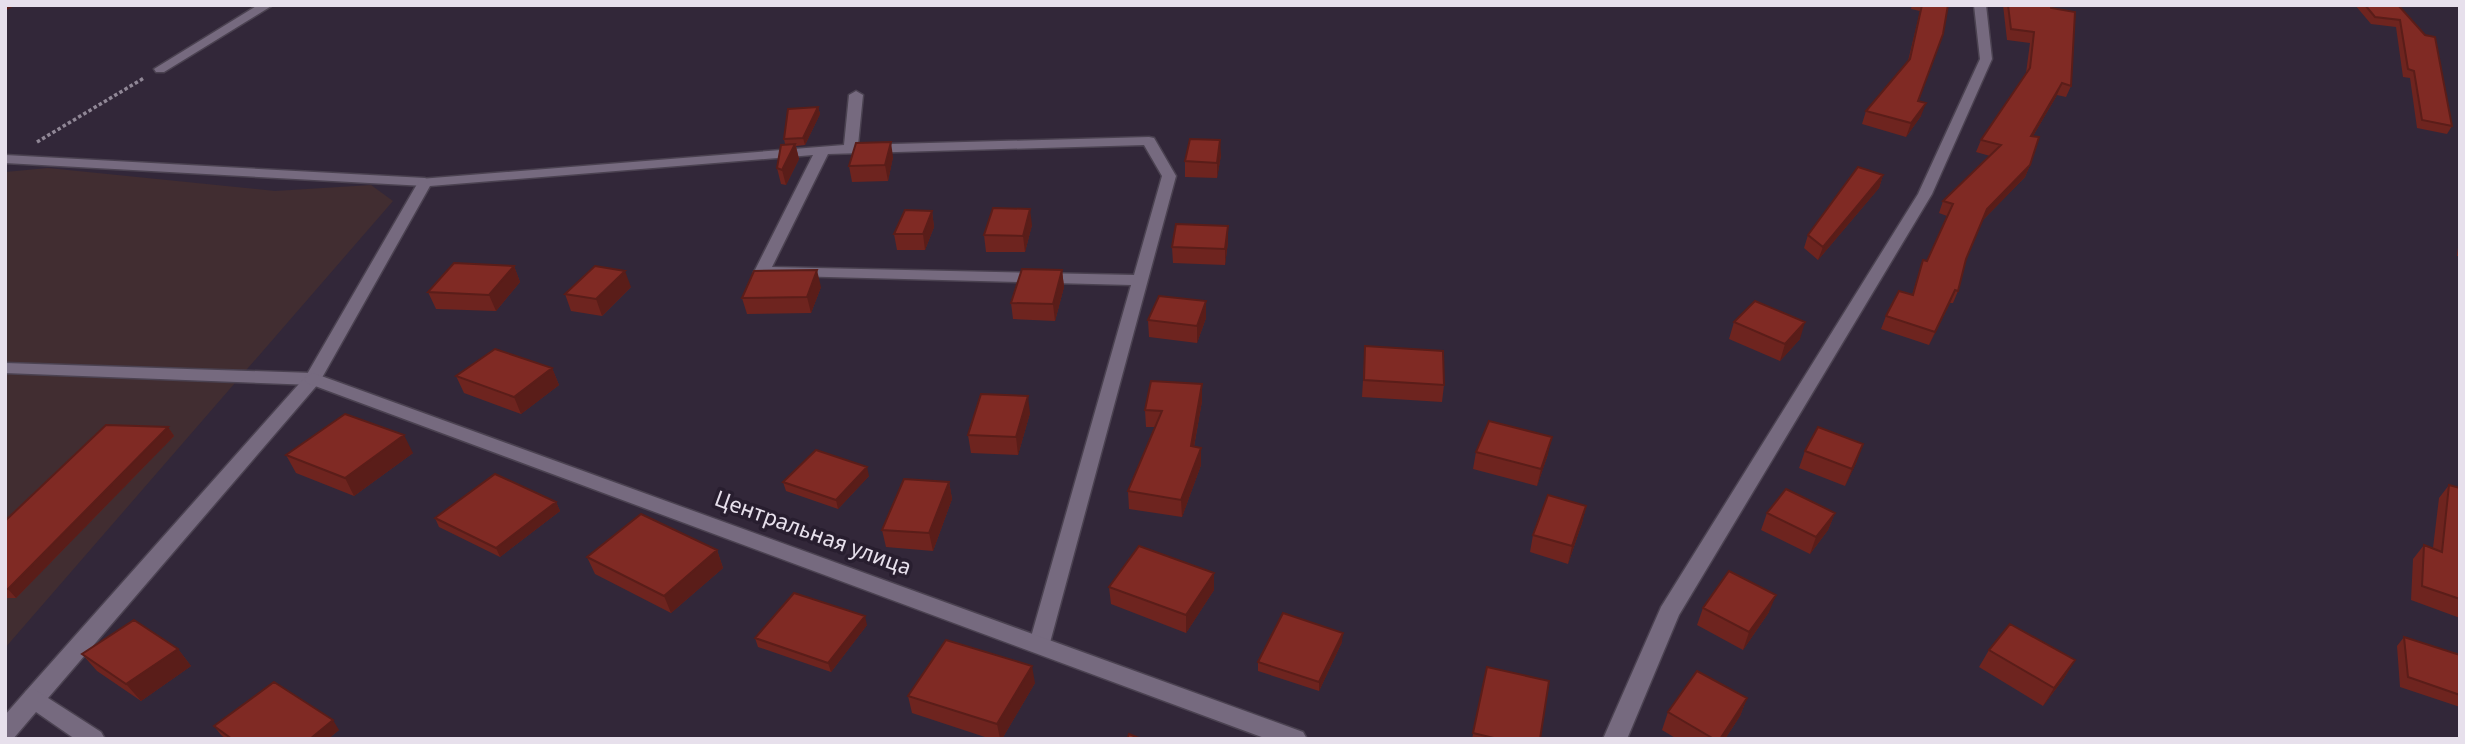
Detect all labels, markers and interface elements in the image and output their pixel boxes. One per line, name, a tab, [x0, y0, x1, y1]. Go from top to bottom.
street label: Центральная улица	[710, 481, 916, 585]

